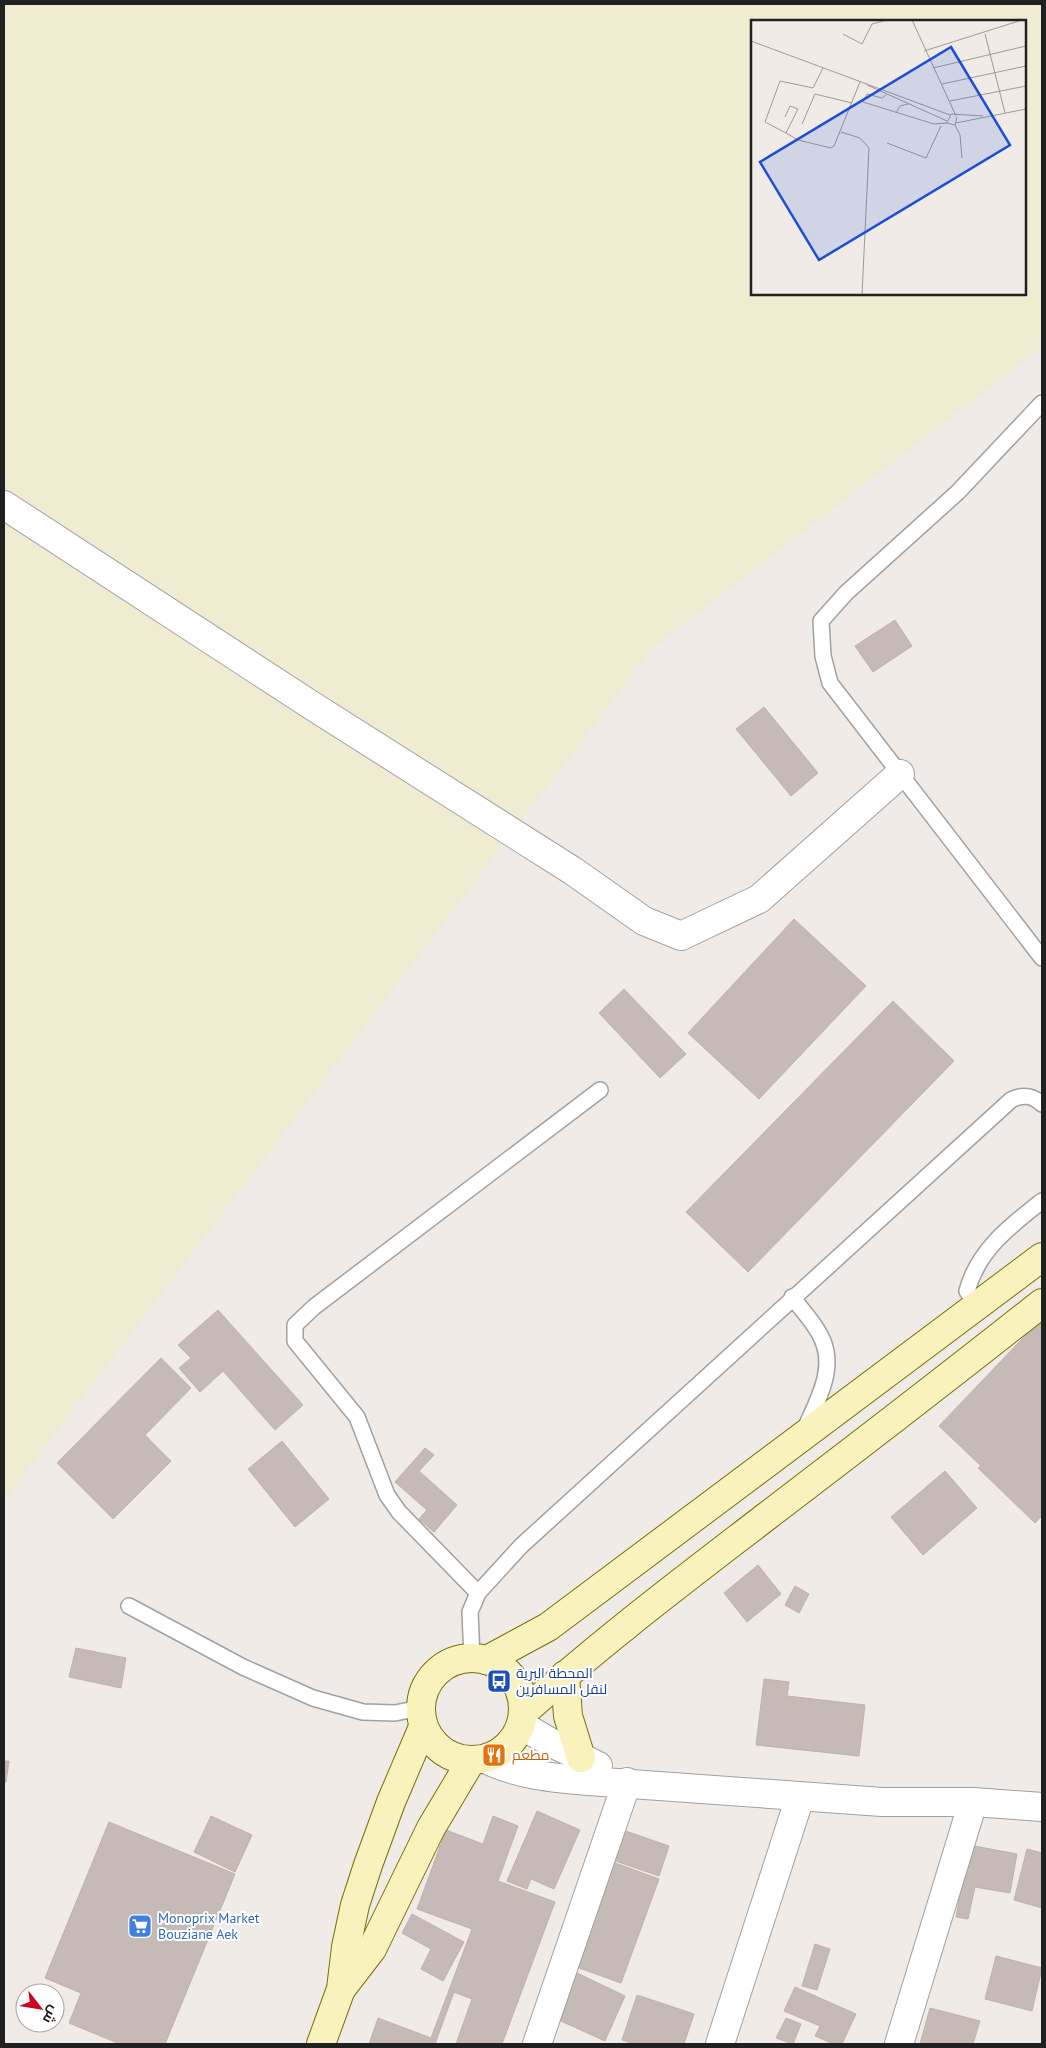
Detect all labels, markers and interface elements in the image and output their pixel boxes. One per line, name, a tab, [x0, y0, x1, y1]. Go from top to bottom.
inset map	[751, 20, 1026, 295]
place label: المحطة البرية لنقل المسافرين	[516, 1664, 607, 1698]
bus stop icon: المحطة البرية لنقل المسافرين	[486, 1668, 512, 1694]
restaurant icon: مطعم	[481, 1742, 507, 1768]
place label: مطعم	[512, 1746, 550, 1765]
place label: Monoprix Market Bouziane Aek	[158, 1909, 260, 1943]
supermarket icon: Monoprix Market Bouziane Aek	[127, 1913, 153, 1939]
north arrow	[15, 1983, 65, 2033]
text: ش	[39, 2002, 63, 2027]

